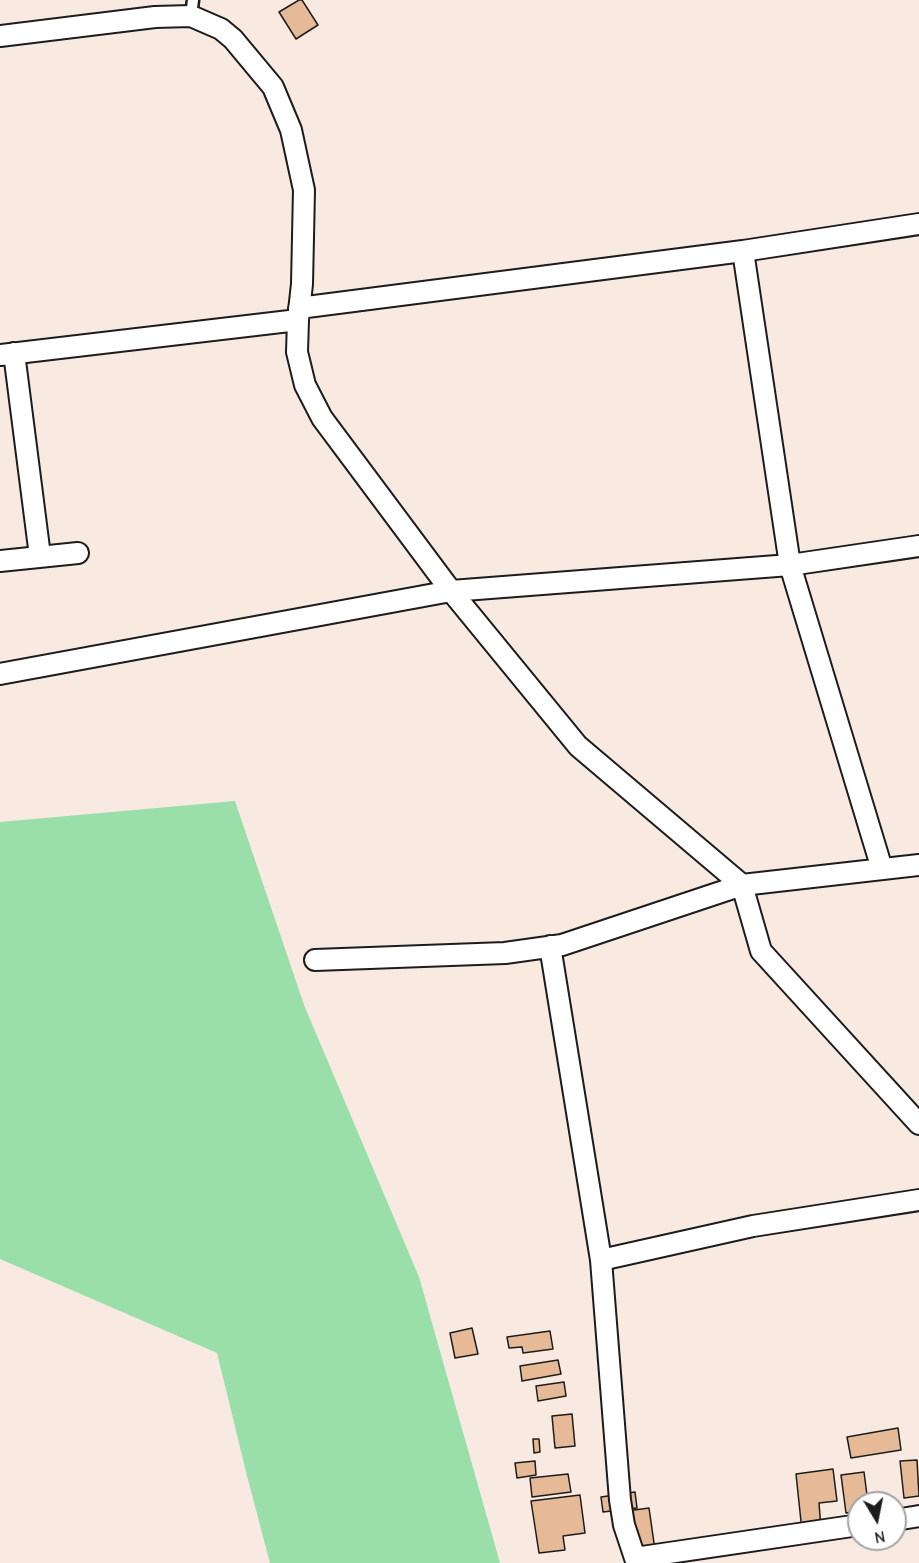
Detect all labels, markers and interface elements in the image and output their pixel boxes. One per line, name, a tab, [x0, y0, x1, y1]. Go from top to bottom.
north arrow	[847, 1491, 907, 1551]
text: N	[873, 1527, 886, 1547]

